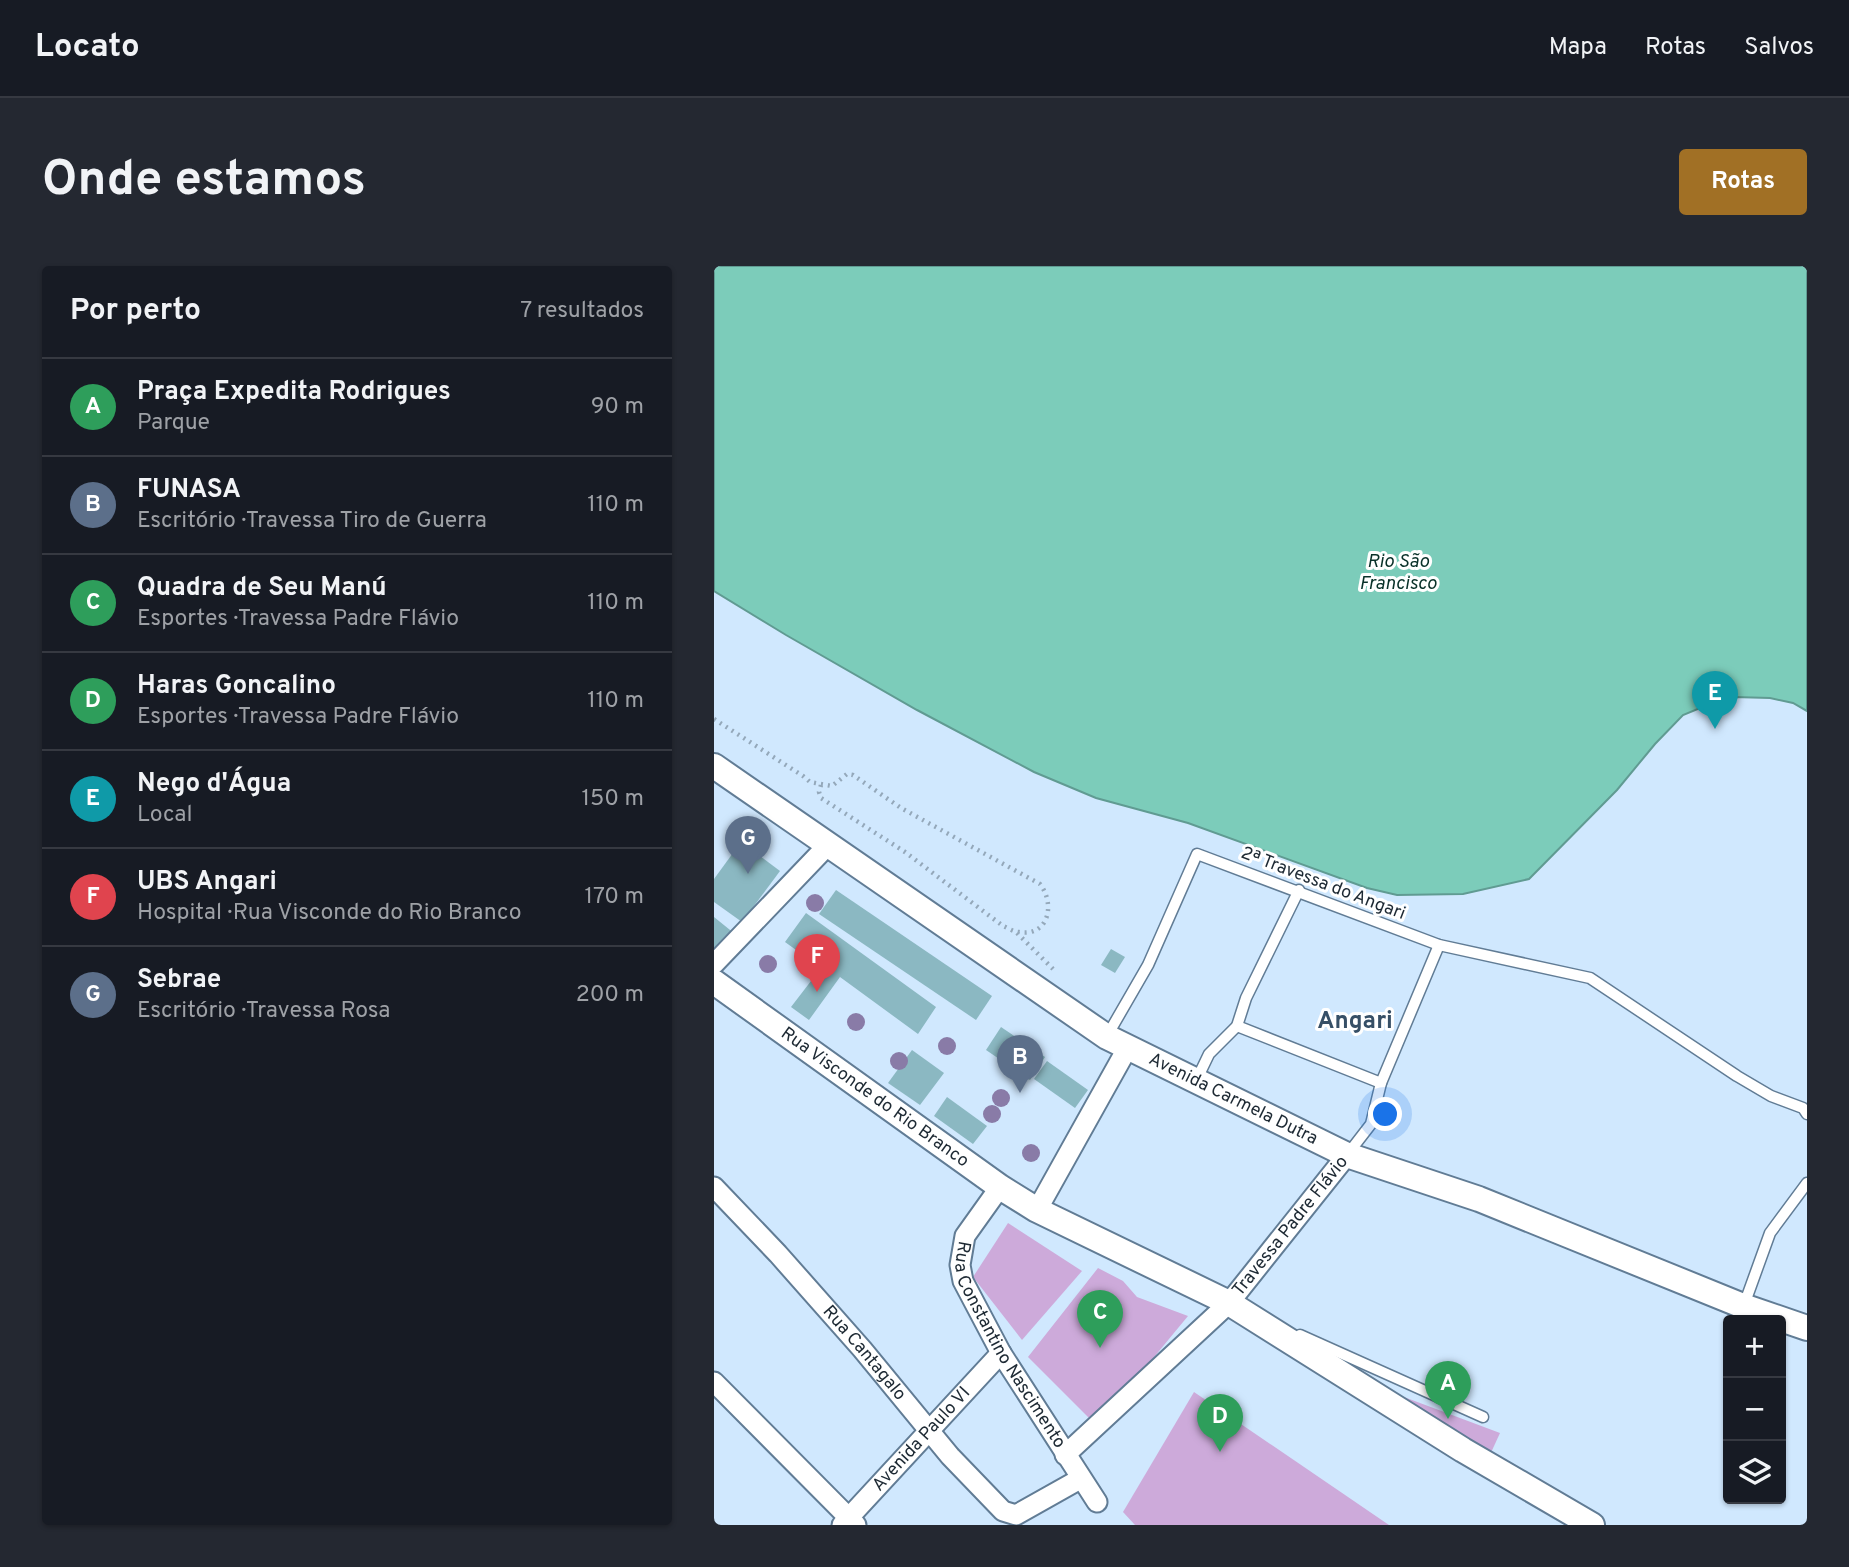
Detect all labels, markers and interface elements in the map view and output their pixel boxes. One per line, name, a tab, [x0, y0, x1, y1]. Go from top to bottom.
text: Locato	[35, 27, 140, 69]
text: Mapa	[1549, 33, 1607, 63]
text: Rotas	[1645, 33, 1706, 63]
text: Salvos	[1744, 33, 1814, 63]
button: Rotas	[1679, 149, 1807, 215]
text: Onde estamos	[42, 151, 366, 213]
text: Por perto	[70, 293, 201, 330]
text: 7 resultados	[520, 297, 644, 326]
text: Praça Expedita Rodrigues	[137, 376, 451, 409]
text: A	[85, 393, 101, 422]
text: 90 m	[591, 393, 644, 422]
text: Parque	[137, 409, 210, 438]
text: FUNASA	[137, 474, 241, 507]
text: B	[85, 491, 101, 520]
text: 110 m	[587, 491, 644, 520]
text: Escritório · Travessa Tiro de Guerra	[137, 507, 487, 536]
water label: Rio São Francisco	[1359, 550, 1438, 596]
text: Quadra de Seu Manú	[137, 572, 387, 605]
text: C	[86, 589, 100, 618]
text: 110 m	[587, 589, 644, 618]
text: Esportes · Travessa Padre Flávio	[137, 605, 459, 634]
text: Haras Goncalino	[137, 670, 336, 703]
pin: E	[1692, 671, 1738, 729]
text: D	[85, 687, 101, 716]
text: 110 m	[587, 687, 644, 716]
text: Esportes · Travessa Padre Flávio	[137, 703, 459, 732]
text: Nego d'Água	[137, 768, 291, 801]
text: E	[86, 785, 100, 814]
text: 150 m	[582, 785, 644, 814]
text: Local	[137, 801, 192, 830]
pin: G	[725, 816, 771, 874]
street label: 2ª Travessa do Angari	[1237, 842, 1409, 926]
text: UBS Angari	[137, 866, 277, 899]
text: F	[86, 883, 100, 912]
text: 170 m	[585, 883, 644, 912]
text: Hospital · Rua Visconde do Rio Branco	[137, 899, 522, 928]
pin: F	[794, 934, 840, 992]
text: Sebrae	[137, 964, 221, 997]
text: G	[85, 981, 101, 1010]
text: 200 m	[576, 981, 644, 1010]
text: Escritório · Travessa Rosa	[137, 997, 390, 1026]
district label: Angari	[1317, 1007, 1393, 1037]
street label: Rua Visconde do Rio Branco	[776, 1022, 974, 1173]
pin: B	[997, 1035, 1043, 1093]
street label: Avenida Carmela Dutra	[1145, 1048, 1321, 1150]
your location	[1368, 1097, 1402, 1131]
street label: Travessa Padre Flávio	[1227, 1151, 1353, 1301]
street label: Rua Constantino Nascimento	[948, 1239, 1071, 1453]
pin: C	[1077, 1290, 1123, 1348]
street label: Rua Cantagalo	[817, 1301, 911, 1405]
map controls	[1723, 1315, 1786, 1504]
button: +	[1723, 1315, 1786, 1378]
pin: A	[1425, 1361, 1471, 1419]
button: −	[1723, 1378, 1786, 1441]
street label: Avenida Paulo VI	[867, 1382, 976, 1496]
pin: D	[1197, 1394, 1243, 1452]
button: layers	[1723, 1441, 1786, 1504]

